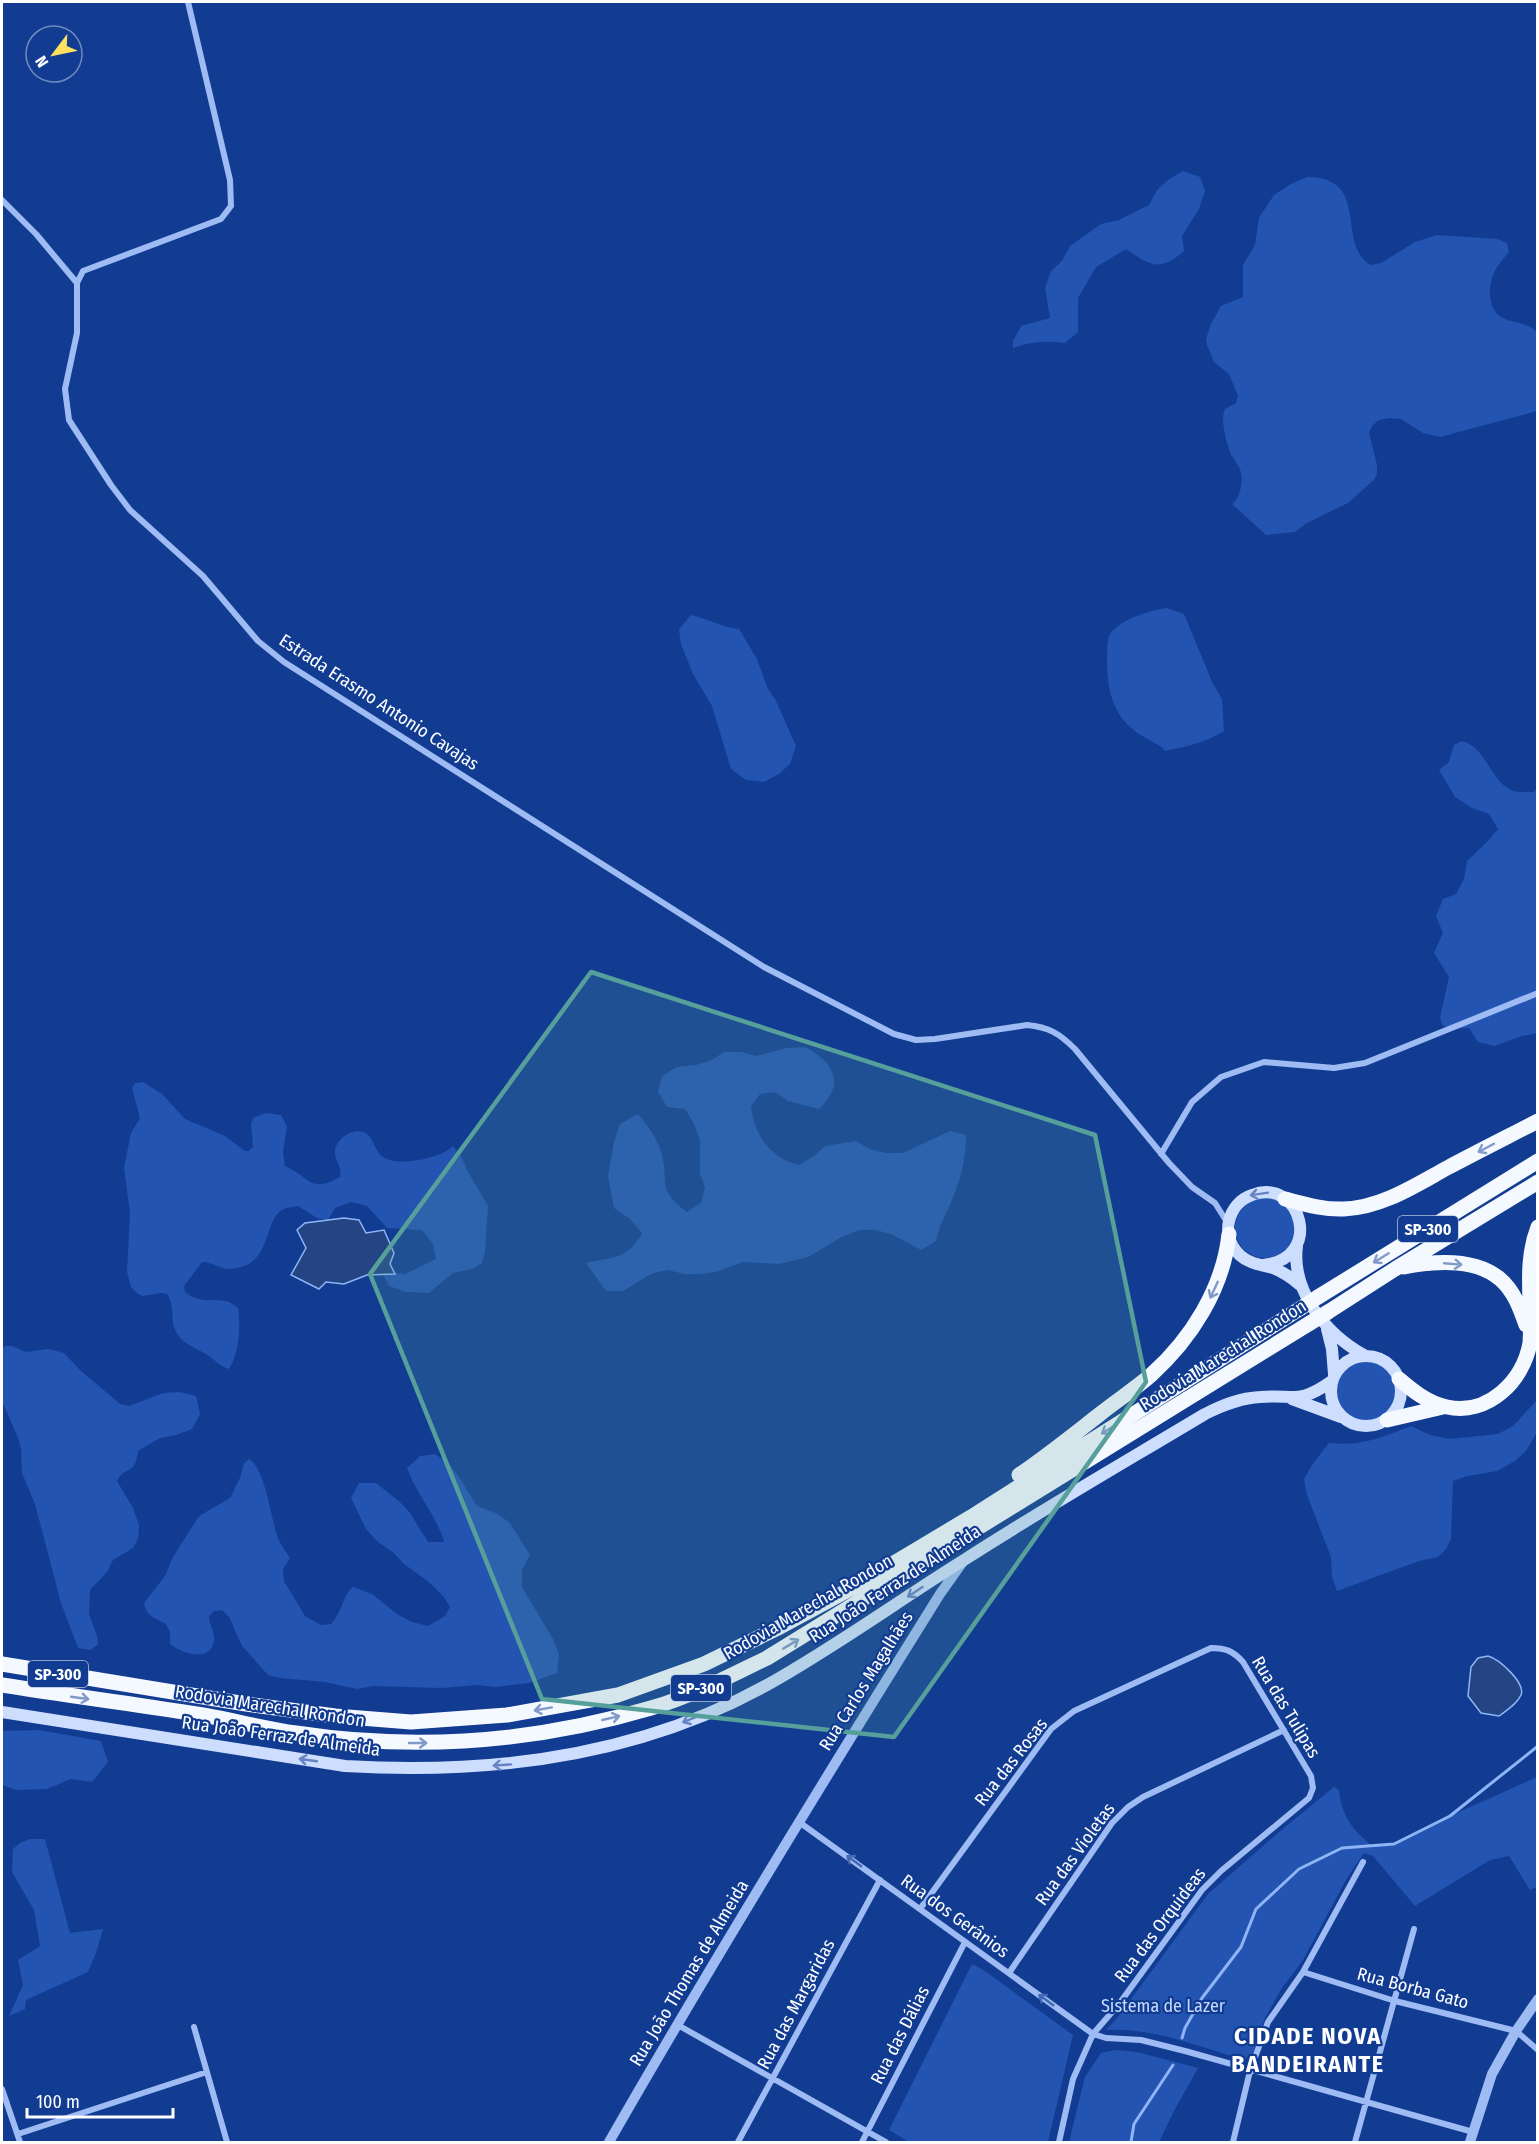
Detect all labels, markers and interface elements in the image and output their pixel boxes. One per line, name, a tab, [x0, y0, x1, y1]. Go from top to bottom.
north arrow	[24, 24, 84, 84]
text: N	[31, 53, 52, 71]
street label: Estrada Erasmo Antonio Cavajas	[275, 629, 483, 775]
one-way arrow	[1477, 1143, 1495, 1154]
one-way arrow	[1250, 1189, 1269, 1200]
road number: SP-300	[1398, 1216, 1458, 1242]
one-way arrow	[1373, 1253, 1390, 1265]
one-way arrow	[1442, 1259, 1462, 1270]
one-way arrow	[1207, 1281, 1219, 1299]
street label: Rodovia Marechal Rondon	[1136, 1295, 1310, 1415]
one-way arrow	[1101, 1424, 1118, 1436]
street label: Rua João Ferraz de Almeida	[805, 1520, 985, 1648]
street label: Rodovia Marechal Rondon	[719, 1550, 897, 1664]
one-way arrow	[907, 1586, 924, 1598]
street label: Rua Carlos Magalhães	[814, 1607, 918, 1755]
one-way arrow	[782, 1638, 799, 1650]
street label: Rua das Tulipas	[1247, 1652, 1325, 1762]
road number: SP-300	[28, 1661, 88, 1687]
road number: SP-300	[671, 1675, 731, 1701]
street label: Rodovia Marechal Rondon	[174, 1680, 366, 1732]
one-way arrow	[69, 1692, 89, 1703]
one-way arrow	[534, 1704, 554, 1715]
street label: Rua João Ferraz de Almeida	[180, 1711, 382, 1761]
one-way arrow	[601, 1711, 620, 1723]
street label: Rua das Rosas	[970, 1713, 1052, 1810]
one-way arrow	[682, 1714, 701, 1725]
one-way arrow	[408, 1737, 428, 1748]
one-way arrow	[298, 1755, 318, 1766]
one-way arrow	[493, 1759, 513, 1770]
street label: Rua das Violetas	[1030, 1798, 1120, 1910]
one-way arrow	[846, 1855, 862, 1867]
street label: Rua das Orquideas	[1110, 1863, 1210, 1987]
street label: Rua dos Gerânios	[897, 1869, 1014, 1963]
street label: Rua João Thomas de Almeida	[625, 1876, 753, 2070]
street label: Rua das Margaridas	[752, 1935, 840, 2073]
street label: Rua Borba Gato	[1355, 1963, 1471, 2013]
street label: Rua das Dálias	[866, 1982, 934, 2088]
one-way arrow	[1038, 1994, 1054, 2006]
park label: Sistema de Lazer	[1101, 1995, 1226, 2017]
district label: CIDADE NOVA BANDEIRANTE	[1231, 2022, 1385, 2078]
scale bar	[27, 2081, 172, 2119]
text: 100 m	[36, 2091, 80, 2113]

